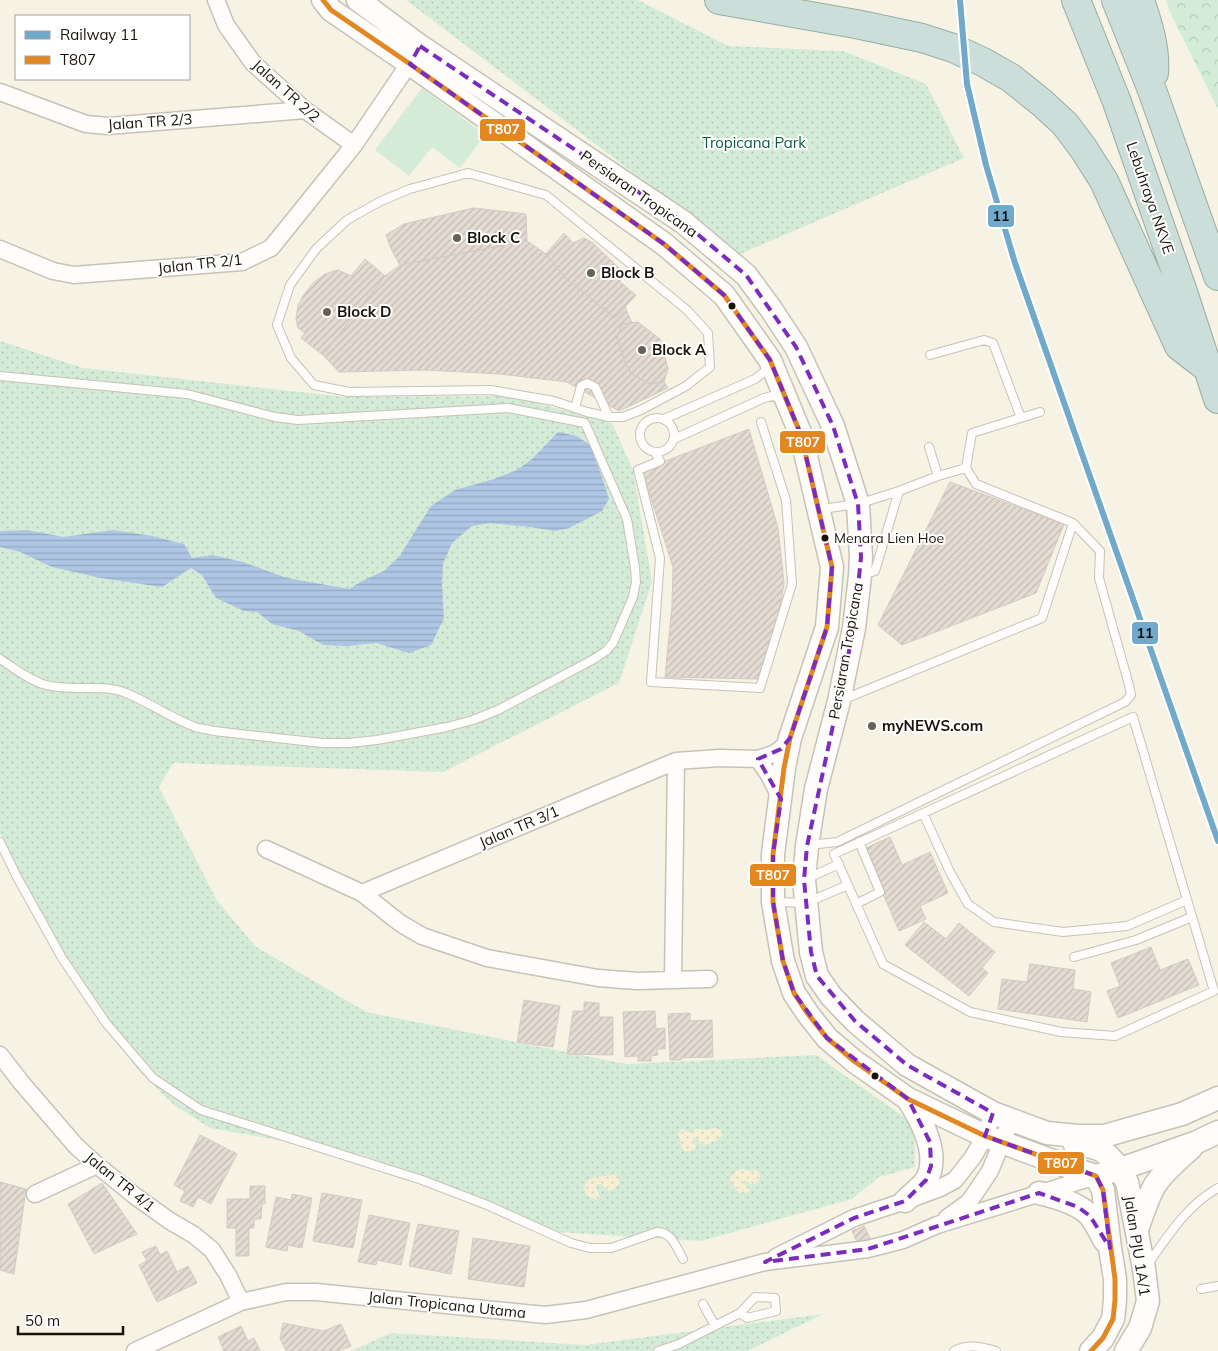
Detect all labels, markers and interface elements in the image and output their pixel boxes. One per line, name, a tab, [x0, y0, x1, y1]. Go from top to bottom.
legend	[15, 15, 190, 80]
text: Railway 11	[60, 25, 138, 44]
text: T807	[60, 50, 96, 69]
street label: Jalan TR 2/2	[248, 55, 324, 126]
street label: Jalan TR 2/3	[107, 109, 193, 134]
line badge: T807	[479, 118, 526, 142]
text: T807	[486, 120, 520, 138]
park label: Tropicana Park	[702, 133, 806, 152]
street label: Lebuhraya NKVE	[1122, 139, 1179, 257]
street label: Persiaran Tropicana	[577, 146, 702, 241]
line badge: 11	[987, 204, 1015, 228]
text: 11	[993, 207, 1009, 225]
place label: Block C	[467, 228, 520, 247]
marker: Block C	[451, 232, 463, 244]
street label: Jalan TR 2/1	[157, 250, 243, 277]
place label: Block B	[601, 263, 654, 282]
marker: Block B	[585, 267, 597, 279]
unlabelled marker	[727, 301, 737, 311]
place label: Block D	[337, 302, 392, 321]
marker: Block D	[321, 306, 333, 318]
place label: Block A	[652, 340, 707, 359]
marker: Block A	[636, 344, 648, 356]
line badge: T807	[779, 430, 826, 454]
text: T807	[786, 433, 820, 451]
place label: Menara Lien Hoe	[834, 529, 944, 547]
marker: Menara Lien Hoe	[820, 533, 830, 543]
street label: Persiaran Tropicana	[824, 581, 867, 721]
line badge: 11	[1131, 621, 1159, 645]
text: 11	[1137, 624, 1153, 642]
place label: myNEWS.com	[882, 716, 983, 735]
marker: myNEWS.com	[866, 720, 878, 732]
street label: Jalan TR 3/1	[476, 801, 562, 852]
line badge: T807	[749, 863, 797, 887]
text: T807	[756, 866, 790, 884]
unlabelled marker	[870, 1071, 880, 1081]
street label: Jalan TR 4/1	[81, 1148, 159, 1216]
line badge: T807	[1037, 1151, 1085, 1175]
text: T807	[1044, 1154, 1078, 1172]
street label: Jalan PJU 1A/1	[1120, 1194, 1155, 1298]
street label: Jalan Tropicana Utama	[367, 1287, 527, 1322]
scale bar	[18, 1304, 122, 1336]
text: 50 m	[25, 1311, 60, 1330]

